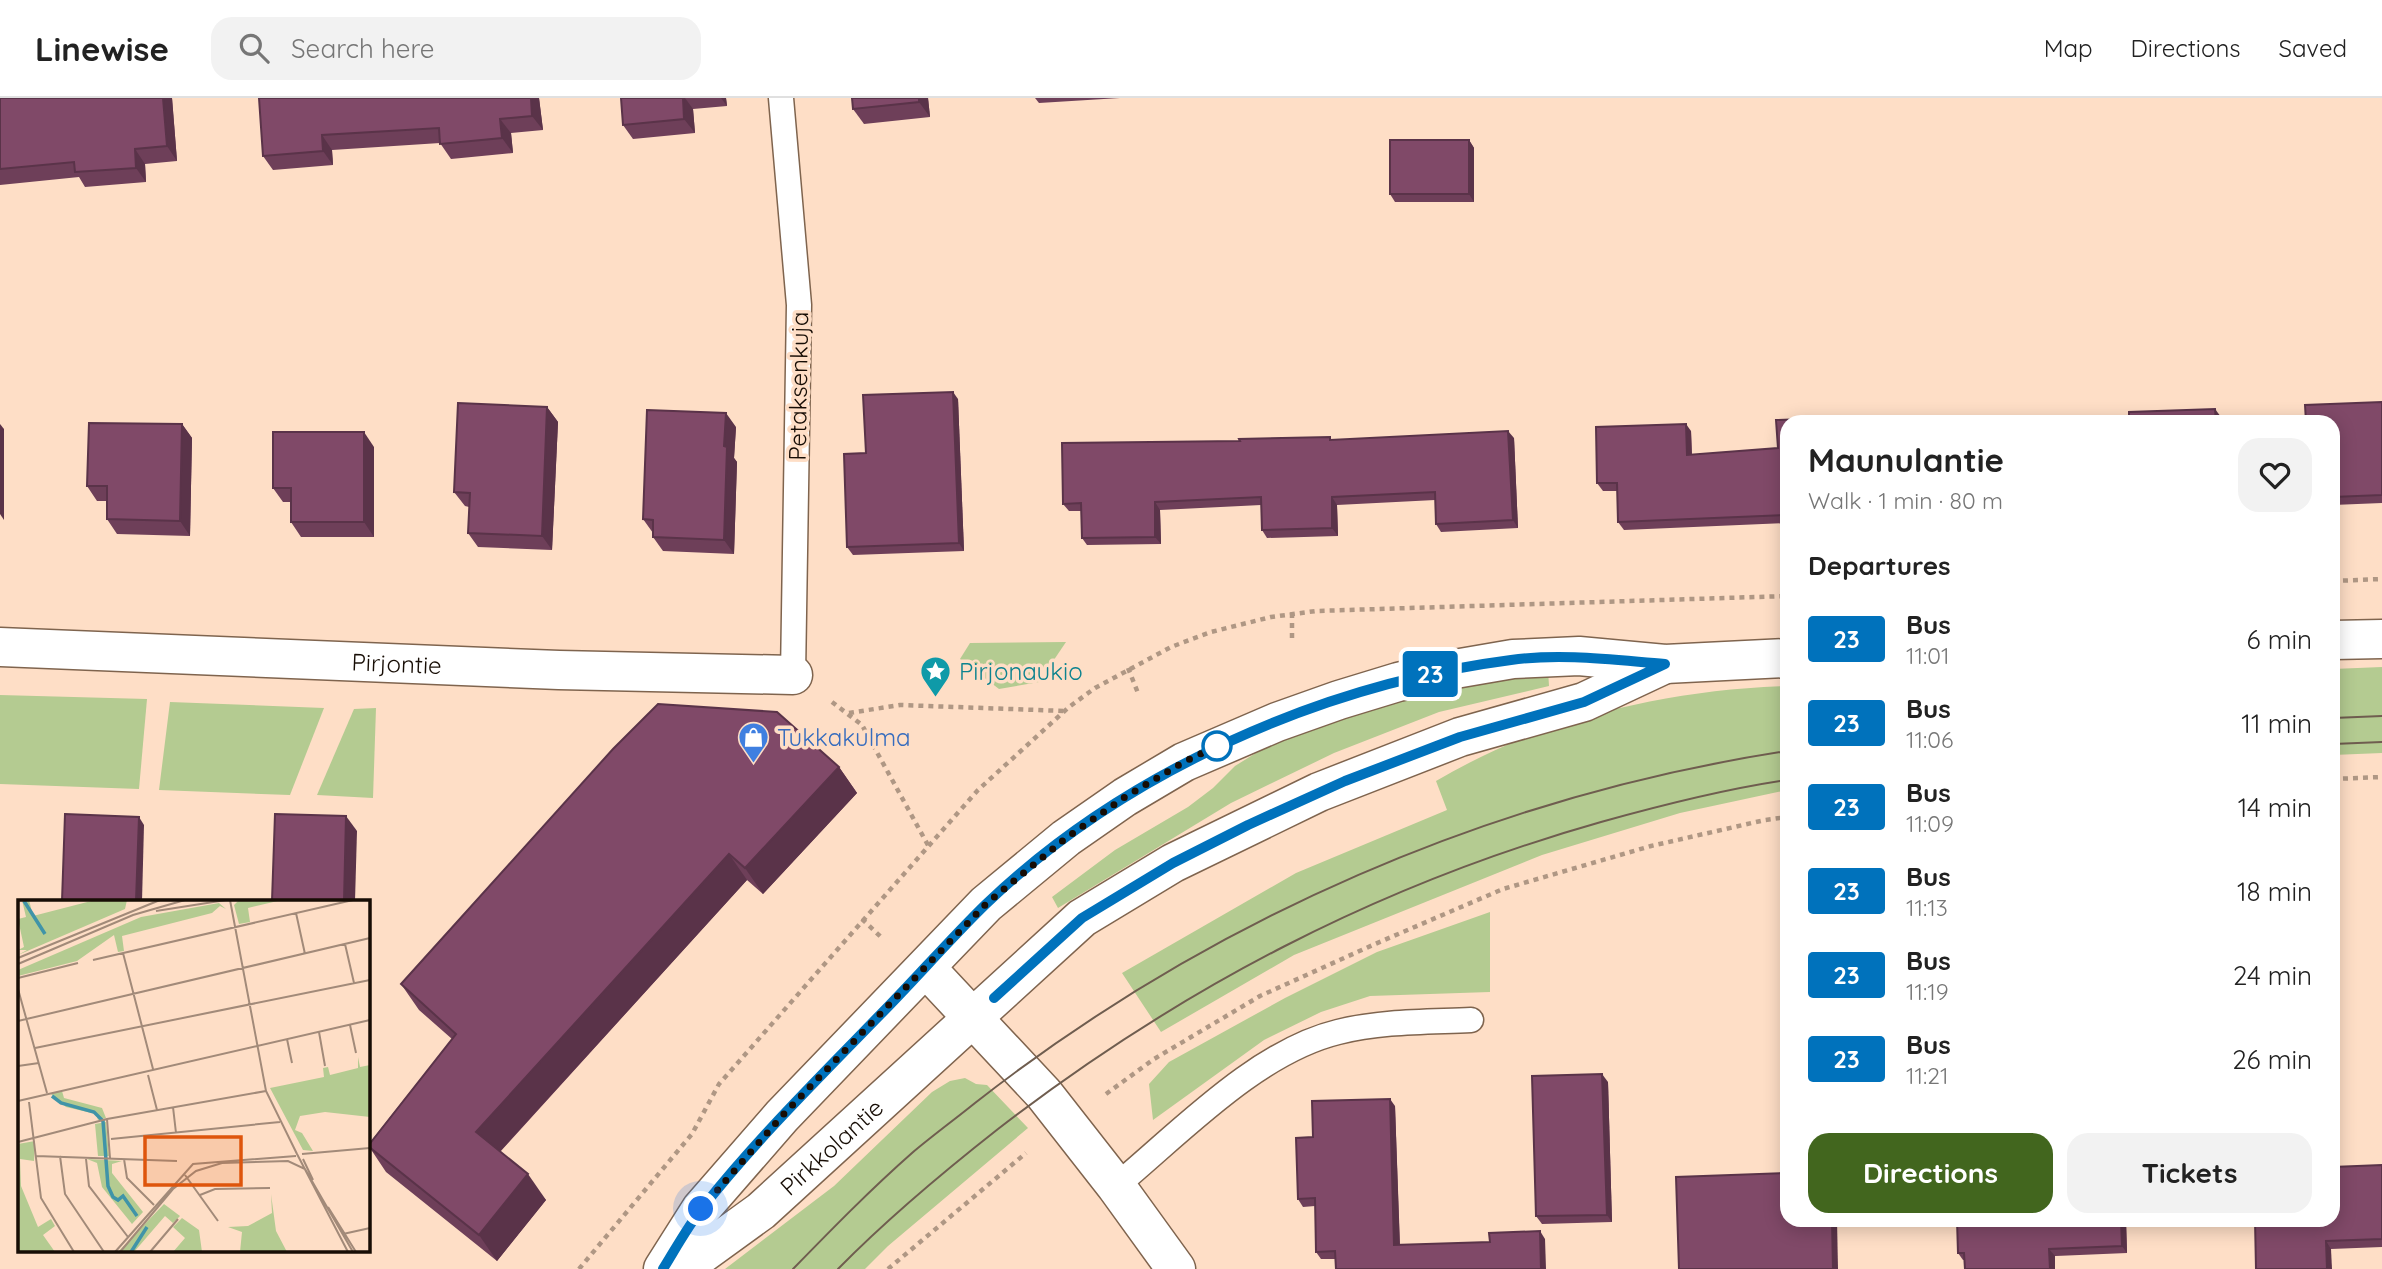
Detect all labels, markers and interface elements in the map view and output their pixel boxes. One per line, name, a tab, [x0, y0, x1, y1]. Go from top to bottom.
search box	[211, 17, 701, 80]
text: Linewise	[35, 28, 169, 69]
icon: search	[235, 29, 273, 67]
text: Search here	[291, 32, 435, 65]
text: Map	[2044, 33, 2093, 63]
text: Directions	[2131, 33, 2241, 63]
text: Saved	[2279, 33, 2347, 63]
street label: Petaksenkuja	[782, 311, 814, 461]
button: heart	[2238, 438, 2312, 512]
text: Maunulantie	[1808, 439, 2004, 480]
text: Walk · 1 min · 80 m	[1808, 486, 2003, 515]
text: Departures	[1808, 549, 1951, 582]
text: Bus	[1906, 608, 1951, 641]
text: 6 min	[2247, 623, 2312, 656]
text: 23	[1833, 624, 1860, 654]
text: 11:01	[1906, 641, 1950, 670]
street label: Pirjontie	[351, 646, 442, 680]
line badge: 23	[1398, 651, 1462, 697]
place icon: Pirjonaukio	[919, 654, 953, 698]
place label: Pirjonaukio	[959, 656, 1083, 686]
text: 23	[1417, 659, 1443, 689]
text: Bus	[1906, 692, 1951, 725]
text: 11 min	[2241, 707, 2312, 740]
text: 23	[1833, 708, 1860, 738]
shop icon: Tukkakulma	[737, 720, 771, 764]
place label: Tukkakulma	[777, 722, 911, 752]
text: 11:06	[1906, 725, 1953, 754]
unlabelled marker	[1202, 731, 1232, 761]
text: Bus	[1906, 776, 1951, 809]
text: 14 min	[2238, 791, 2312, 824]
text: 23	[1833, 792, 1860, 822]
text: 11:09	[1906, 809, 1954, 838]
text: Bus	[1906, 860, 1951, 893]
text: 18 min	[2237, 875, 2312, 908]
text: 23	[1833, 876, 1860, 906]
text: 11:13	[1906, 893, 1948, 922]
inset map	[18, 900, 369, 1252]
text: Bus	[1906, 944, 1951, 977]
text: 24 min	[2233, 959, 2312, 992]
text: 23	[1833, 960, 1860, 990]
text: 11:19	[1906, 977, 1949, 1006]
text: Bus	[1906, 1028, 1951, 1061]
text: 26 min	[2232, 1043, 2312, 1076]
text: 23	[1833, 1044, 1860, 1074]
text: 11:21	[1906, 1061, 1949, 1090]
street label: Pirkkolantie	[774, 1092, 889, 1201]
button: Directions	[1808, 1133, 2053, 1213]
button: Tickets	[2067, 1133, 2312, 1213]
your location	[683, 1191, 718, 1226]

